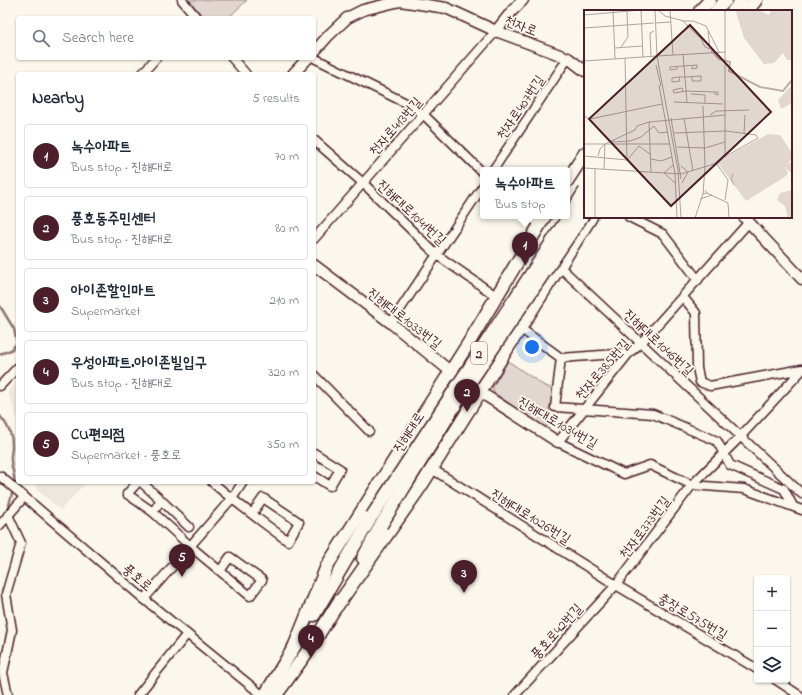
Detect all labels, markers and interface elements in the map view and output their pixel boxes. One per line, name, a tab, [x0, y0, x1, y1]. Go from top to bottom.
inset map	[584, 10, 792, 218]
street label: 천자로	[501, 11, 540, 42]
search box	[16, 16, 316, 60]
icon: search	[30, 27, 52, 49]
text: Search here	[62, 27, 134, 49]
street label: 천자로407번길	[492, 71, 551, 144]
text: Nearby	[32, 86, 84, 111]
text: 5 results	[252, 89, 300, 108]
street label: 천자로413번길	[364, 92, 428, 161]
text: 녹수아파트	[71, 136, 131, 158]
text: 1	[44, 147, 48, 166]
text: 70 m	[275, 147, 299, 166]
text: Bus stop · 진해대로	[71, 158, 173, 177]
popup	[480, 167, 570, 219]
text: 녹수아파트	[495, 173, 555, 195]
street label: 진해대로1041번길	[372, 175, 451, 251]
text: Bus stop	[495, 195, 546, 214]
text: 풍호동주민센터	[71, 208, 156, 230]
text: 2	[43, 219, 49, 238]
text: 80 m	[275, 219, 299, 238]
text: Bus stop · 진해대로	[71, 230, 173, 249]
pin: 1	[512, 232, 538, 265]
text: 아이존할인마트	[71, 280, 156, 302]
street label: 진해대로1033번길	[362, 283, 446, 356]
text: 3	[43, 291, 49, 310]
text: 210 m	[269, 291, 299, 310]
text: Supermarket	[71, 302, 141, 321]
street label: 진해대로1046번길	[618, 305, 699, 382]
street label: 천자로385번길	[570, 334, 636, 405]
your location	[522, 337, 542, 357]
road number: 2	[471, 342, 487, 364]
text: 우성아파트.아이존빌입구	[71, 352, 207, 374]
text: 4	[43, 363, 49, 382]
text: 320 m	[268, 363, 299, 382]
text: Bus stop · 진해대로	[71, 374, 173, 393]
pin: 2	[454, 379, 480, 412]
street label: 진해대로1034번길	[513, 392, 602, 455]
street label: 진해대로	[388, 408, 430, 457]
text: CU편의점	[71, 424, 125, 446]
text: 5	[42, 435, 50, 454]
text: 350 m	[267, 435, 299, 454]
text: Supermarket · 풍호로	[71, 446, 181, 465]
street label: 진해대로1026번길	[486, 484, 575, 551]
street label: 천자로373번길	[615, 492, 676, 564]
pin: 5	[169, 544, 195, 577]
street label: 풍호로	[117, 559, 157, 597]
pin: 3	[451, 560, 477, 593]
map controls	[754, 575, 790, 683]
button: +	[754, 575, 790, 611]
street label: 충장로575번길	[653, 588, 732, 647]
street label: 풍호로42번길	[526, 599, 589, 665]
button: −	[754, 611, 790, 647]
pin: 4	[298, 625, 324, 658]
button: layers	[754, 647, 790, 683]

